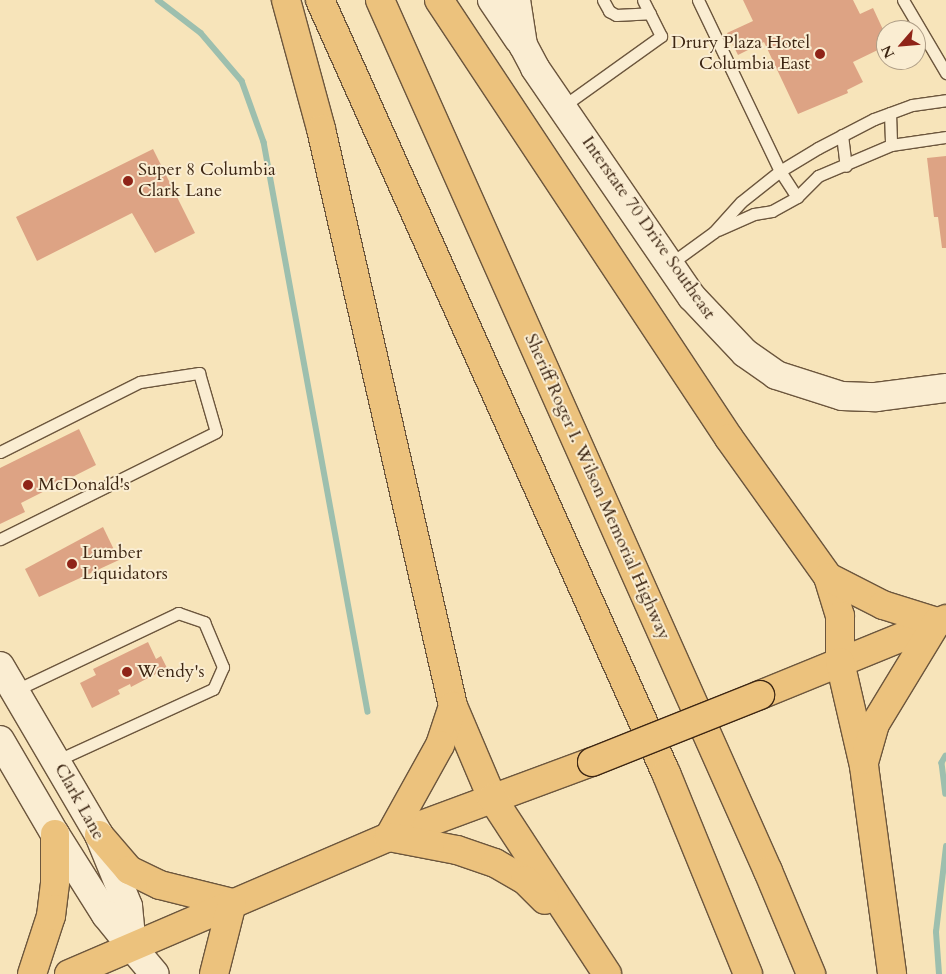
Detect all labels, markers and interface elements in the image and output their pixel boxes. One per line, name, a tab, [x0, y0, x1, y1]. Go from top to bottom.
north arrow	[876, 20, 926, 70]
place label: Drury Plaza Hotel Columbia East	[671, 33, 810, 76]
text: N	[877, 42, 899, 61]
marker: Drury Plaza Hotel Columbia East	[814, 48, 826, 60]
street label: Interstate 70 Drive Southeast	[576, 132, 720, 324]
place label: Super 8 Columbia Clark Lane	[138, 160, 276, 202]
marker: Super 8 Columbia Clark Lane	[122, 175, 134, 187]
street label: Sheriff Roger I. Wilson Memorial Highway	[519, 331, 675, 643]
place label: McDonald's	[38, 474, 130, 496]
marker: McDonald's	[22, 479, 34, 491]
place label: Lumber Liquidators	[82, 543, 168, 586]
marker: Lumber Liquidators	[66, 558, 78, 570]
place label: Wendy's	[137, 661, 204, 683]
marker: Wendy's	[121, 666, 133, 678]
street label: Clark Lane	[49, 760, 109, 844]

